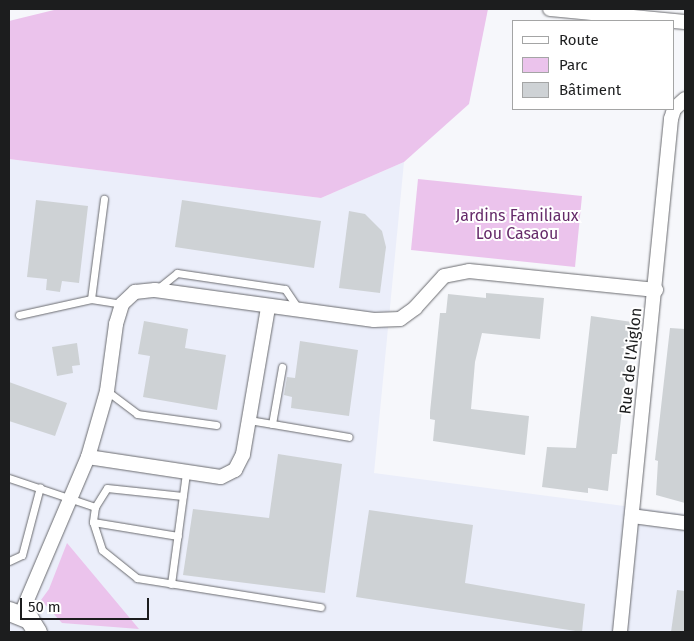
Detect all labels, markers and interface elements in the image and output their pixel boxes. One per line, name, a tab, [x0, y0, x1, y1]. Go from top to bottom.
legend	[512, 20, 674, 110]
text: Route	[559, 31, 599, 49]
text: Parc	[559, 56, 588, 74]
text: Bâtiment	[559, 81, 621, 99]
park label: Jardins Familiaux Lou Casaou	[455, 206, 579, 244]
street label: Rue de l'Aiglon	[616, 307, 646, 415]
scale bar	[22, 588, 151, 620]
text: 50 m	[28, 598, 61, 616]

